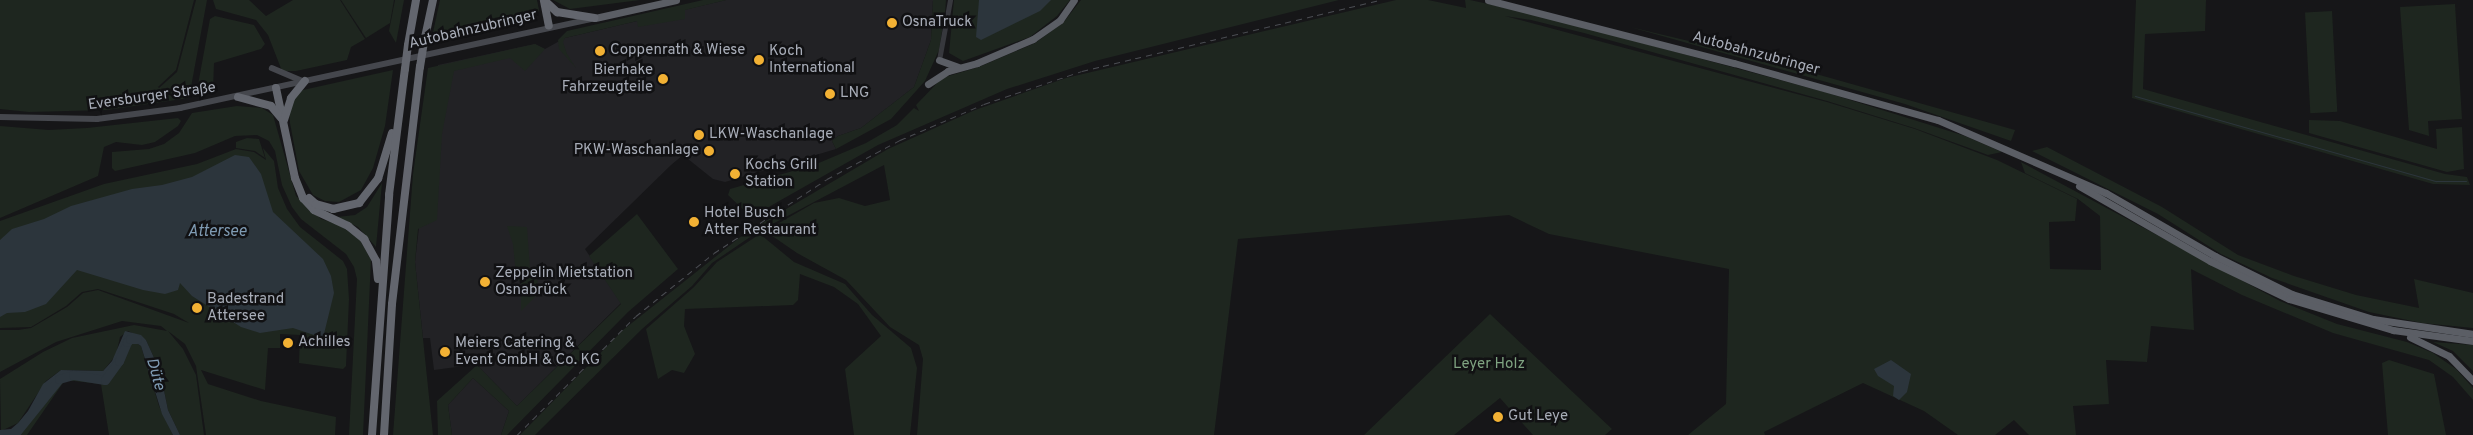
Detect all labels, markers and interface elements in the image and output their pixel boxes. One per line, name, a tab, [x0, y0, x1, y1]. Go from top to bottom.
street label: Autobahnzubringer	[407, 6, 539, 54]
place label: OsnaTruck	[902, 14, 972, 32]
marker: OsnaTruck	[886, 17, 898, 29]
street label: Autobahnzubringer	[1690, 28, 1822, 80]
place label: Coppenrath & Wiese	[610, 42, 746, 60]
place label: Koch International	[769, 42, 855, 77]
marker: Coppenrath & Wiese	[594, 45, 606, 57]
marker: Koch International	[753, 54, 765, 66]
place label: Bierhake Fahrzeugteile	[562, 61, 653, 96]
marker: Bierhake Fahrzeugteile	[657, 73, 669, 85]
street label: Eversburger Straße	[87, 79, 217, 115]
place label: LNG	[840, 85, 869, 103]
marker: LNG	[824, 88, 836, 100]
place label: LKW-Waschanlage	[709, 126, 833, 144]
marker: LKW-Waschanlage	[693, 129, 705, 141]
place label: PKW-Waschanlage	[574, 142, 699, 160]
marker: PKW-Waschanlage	[703, 145, 715, 157]
place label: Kochs Grill Station	[745, 156, 817, 191]
marker: Kochs Grill Station	[729, 168, 741, 180]
place label: Hotel Busch Atter Restaurant	[704, 204, 816, 239]
marker: Hotel Busch Atter Restaurant	[688, 216, 700, 228]
water label: Attersee	[188, 222, 246, 242]
place label: Zeppelin Mietstation Osnabrück	[495, 264, 633, 299]
marker: Zeppelin Mietstation Osnabrück	[479, 276, 491, 288]
place label: Badestrand Attersee	[207, 290, 284, 325]
marker: Badestrand Attersee	[191, 302, 203, 314]
place label: Achilles	[298, 334, 351, 352]
place label: Meiers Catering & Event GmbH & Co. KG	[455, 334, 600, 369]
marker: Achilles	[282, 337, 294, 349]
marker: Meiers Catering & Event GmbH & Co. KG	[439, 346, 451, 358]
water label: Düte	[141, 355, 169, 393]
park label: Leyer Holz	[1453, 356, 1525, 374]
place label: Gut Leye	[1508, 408, 1568, 426]
marker: Gut Leye	[1492, 411, 1504, 423]

